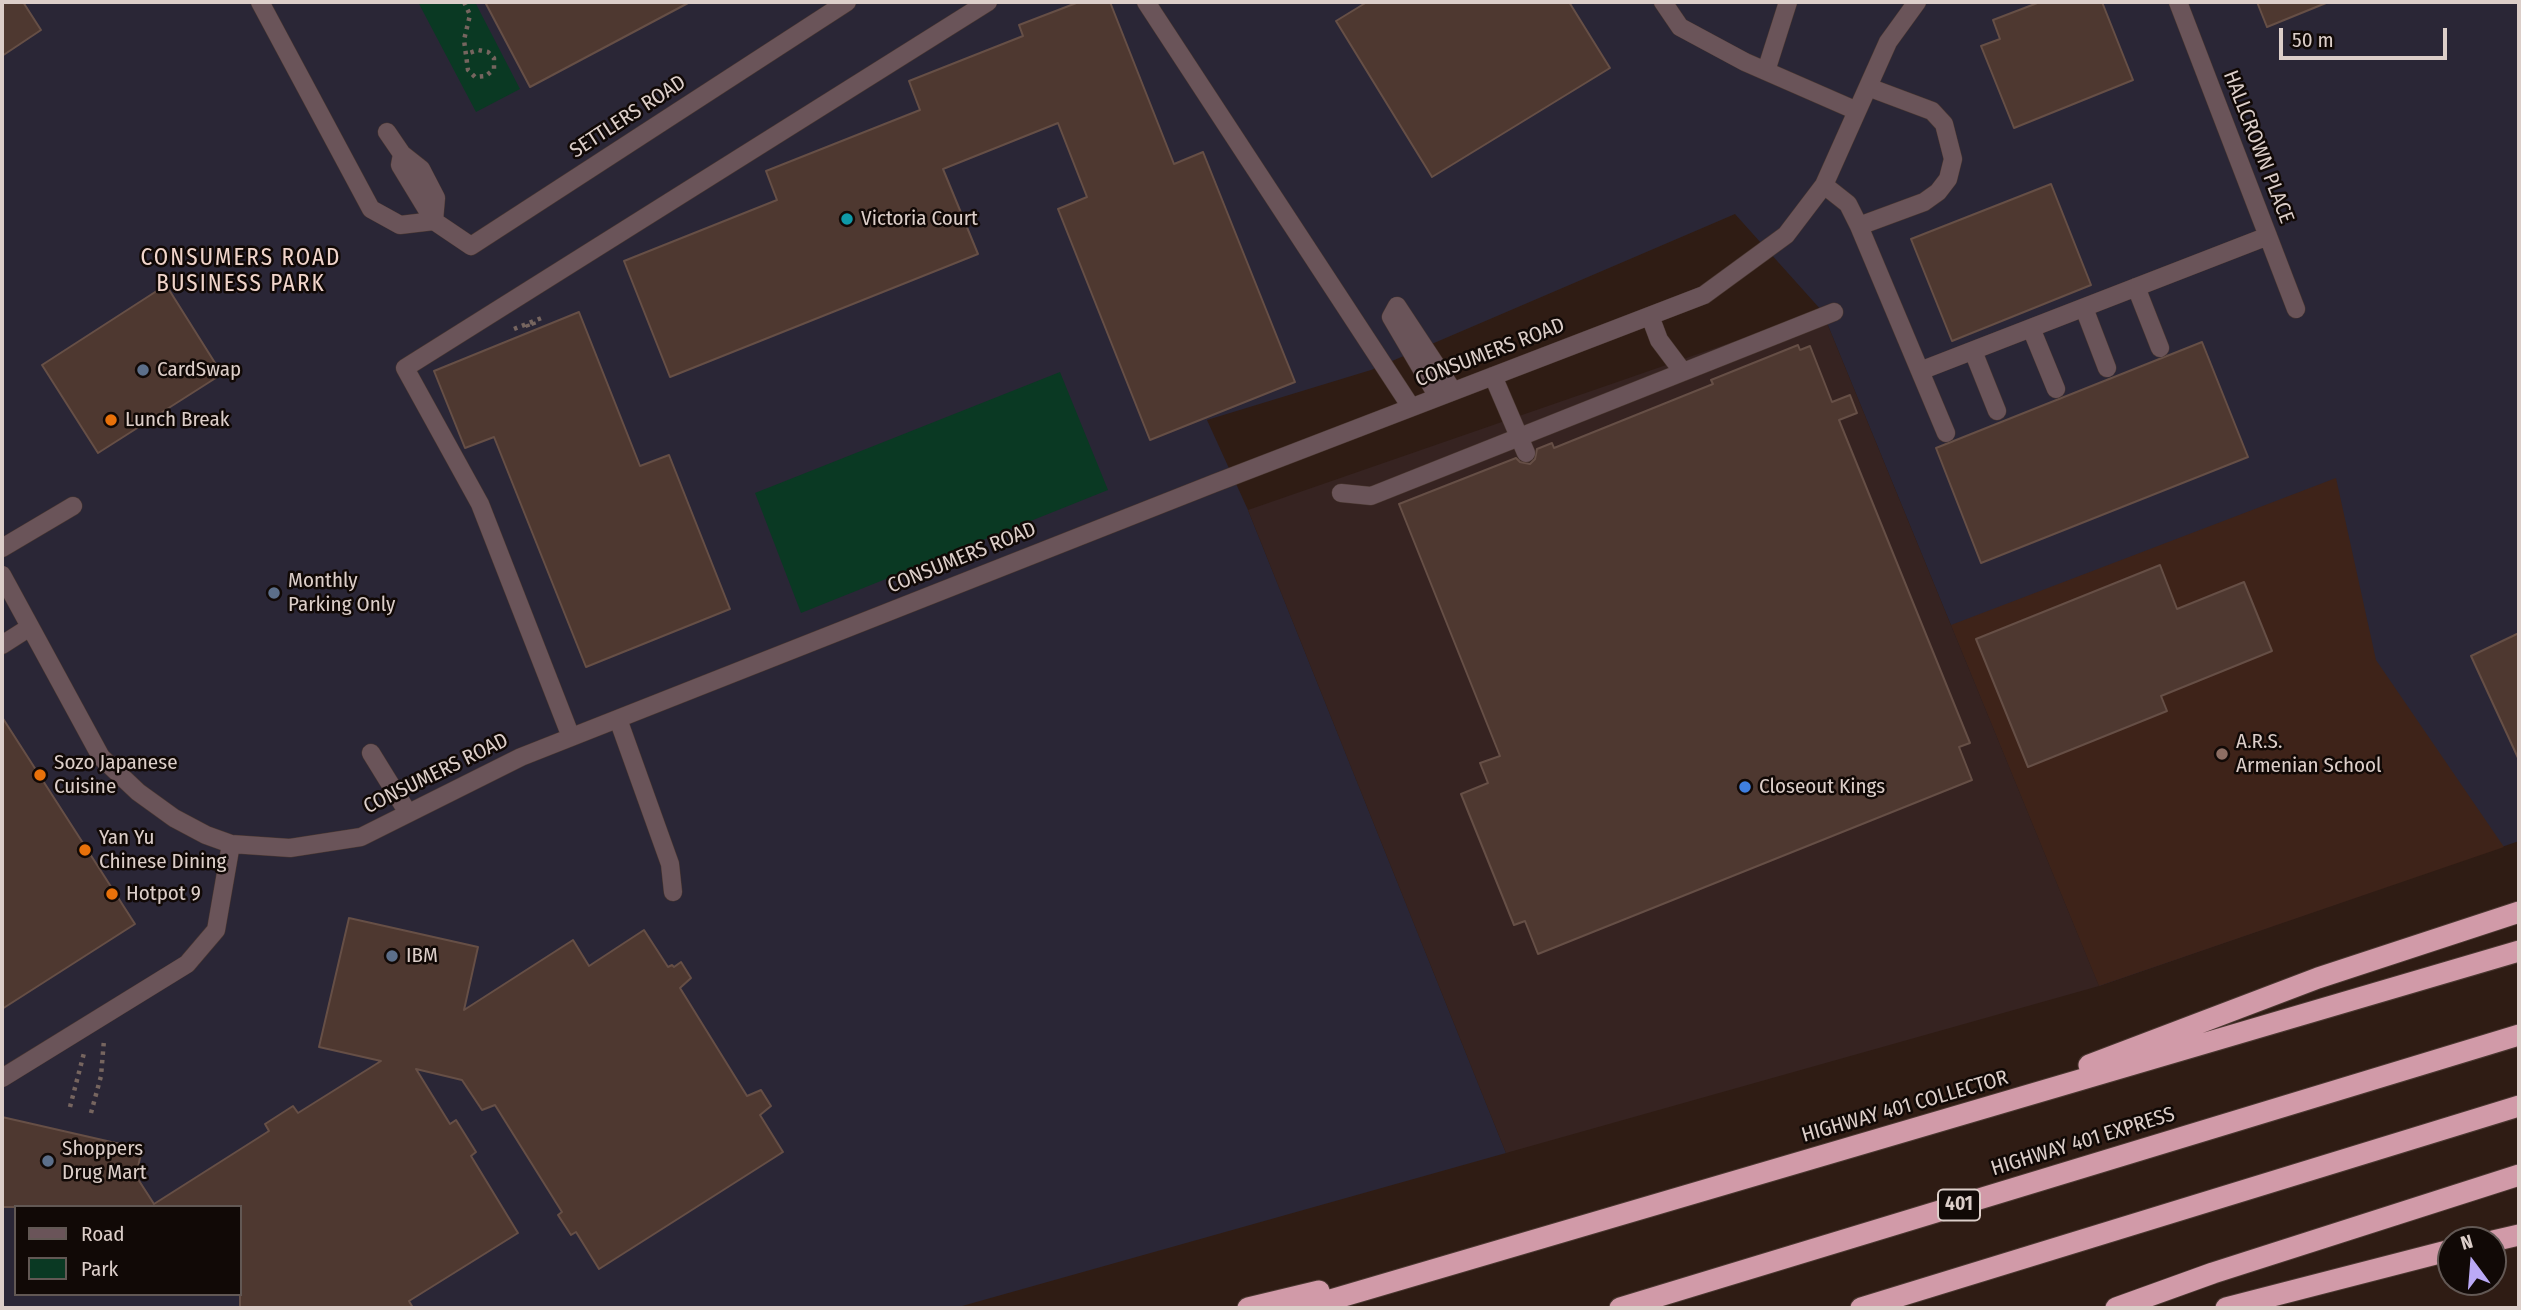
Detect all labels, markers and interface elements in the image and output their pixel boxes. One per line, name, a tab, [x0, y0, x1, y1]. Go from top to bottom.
scale bar	[2283, 14, 2451, 58]
text: 50 m	[2292, 27, 2334, 53]
street label: HALLCROWN PLACE	[2217, 67, 2299, 227]
street label: SETTLERS ROAD	[565, 70, 691, 164]
place label: Victoria Court	[861, 206, 978, 232]
marker: Victoria Court	[839, 211, 855, 227]
district label: CONSUMERS ROAD BUSINESS PARK	[142, 245, 340, 299]
street label: CONSUMERS ROAD	[1412, 313, 1568, 393]
place label: CardSwap	[157, 357, 241, 383]
marker: CardSwap	[135, 362, 151, 378]
place label: Lunch Break	[125, 407, 230, 433]
marker: Lunch Break	[103, 412, 119, 428]
street label: CONSUMERS ROAD	[884, 517, 1040, 599]
place label: Monthly Parking Only	[288, 568, 395, 618]
marker: Monthly Parking Only	[266, 585, 282, 601]
street label: CONSUMERS ROAD	[360, 728, 512, 820]
place label: A.R.S. Armenian School	[2236, 729, 2382, 779]
marker: A.R.S. Armenian School	[2214, 746, 2230, 762]
place label: Sozo Japanese Cuisine	[54, 750, 178, 800]
marker: Sozo Japanese Cuisine	[32, 767, 48, 783]
place label: Closeout Kings	[1759, 774, 1885, 800]
marker: Closeout Kings	[1737, 779, 1753, 795]
place label: Yan Yu Chinese Dining	[99, 825, 226, 875]
marker: Yan Yu Chinese Dining	[77, 842, 93, 858]
place label: Hotpot 9	[126, 881, 201, 907]
marker: Hotpot 9	[104, 886, 120, 902]
place label: IBM	[406, 943, 438, 969]
marker: IBM	[384, 948, 400, 964]
street label: HIGHWAY 401 COLLECTOR	[1799, 1065, 2011, 1149]
street label: HIGHWAY 401 EXPRESS	[1988, 1102, 2178, 1182]
place label: Shoppers Drug Mart	[62, 1136, 147, 1186]
marker: Shoppers Drug Mart	[40, 1153, 56, 1169]
road number: 401	[1938, 1190, 1980, 1220]
legend	[14, 1205, 242, 1296]
text: Road	[81, 1221, 125, 1247]
north arrow	[2437, 1226, 2507, 1296]
text: N	[2458, 1230, 2475, 1255]
text: Park	[81, 1256, 118, 1282]

